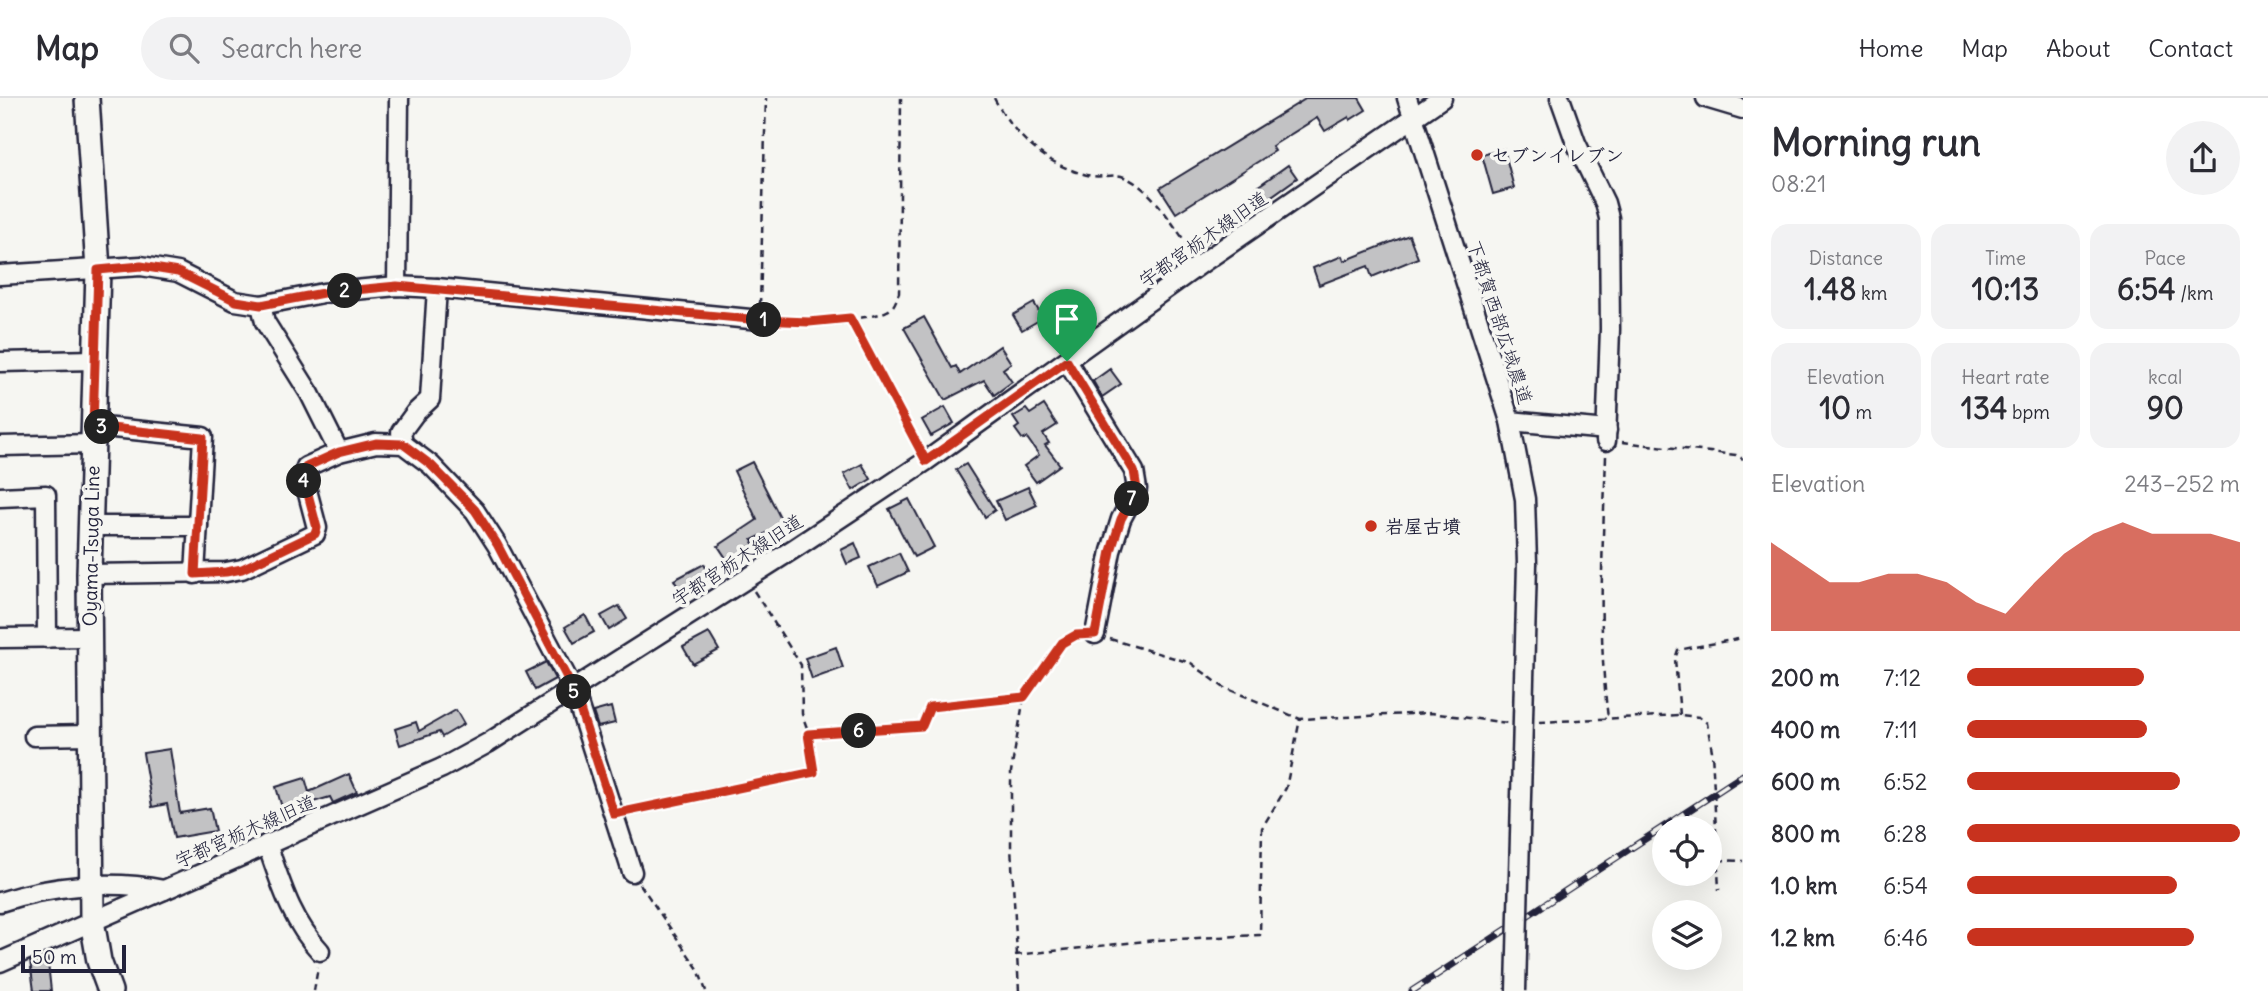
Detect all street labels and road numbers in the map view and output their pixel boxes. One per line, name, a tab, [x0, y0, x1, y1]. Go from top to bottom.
street label: 宇都宮栃木線旧道	[1134, 186, 1272, 292]
street label: 下都賀西部広域農道	[1462, 237, 1538, 407]
street label: Oyama-Tsuga Line	[78, 465, 104, 627]
street label: 宇都宮栃木線旧道	[667, 509, 807, 611]
street label: 宇都宮栃木線旧道	[171, 789, 319, 873]

